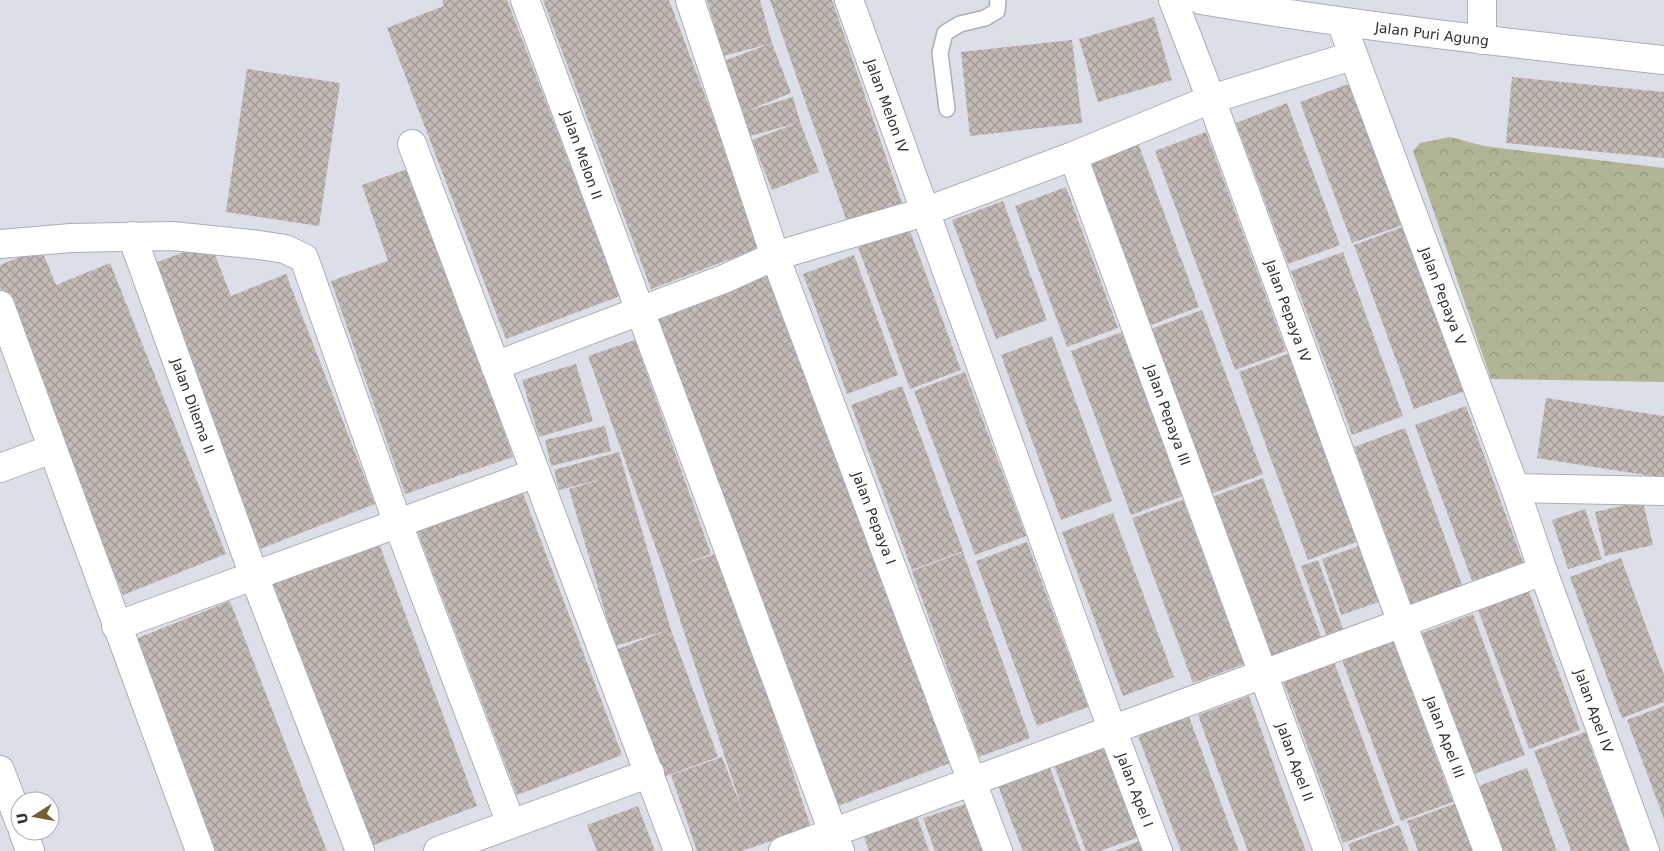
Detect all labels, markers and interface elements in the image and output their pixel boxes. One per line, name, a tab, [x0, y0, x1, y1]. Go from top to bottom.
street label: Jalan Puri Agung	[1373, 19, 1490, 49]
street label: Jalan Melon IV	[862, 56, 912, 155]
street label: Jalan Melon II	[558, 108, 605, 202]
street label: Jalan Pepaya V	[1417, 244, 1469, 348]
street label: Jalan Pepaya IV	[1262, 257, 1314, 365]
street label: Jalan Dilema II	[168, 355, 218, 456]
street label: Jalan Pepaya III	[1142, 361, 1194, 468]
street label: Jalan Pepaya I	[849, 468, 899, 567]
street label: Jalan Apel IV	[1571, 666, 1617, 755]
street label: Jalan Apel III	[1422, 693, 1468, 780]
street label: Jalan Apel II	[1273, 720, 1317, 803]
street label: Jalan Apel I	[1113, 750, 1156, 829]
north arrow	[10, 791, 60, 841]
text: U	[13, 811, 31, 826]

